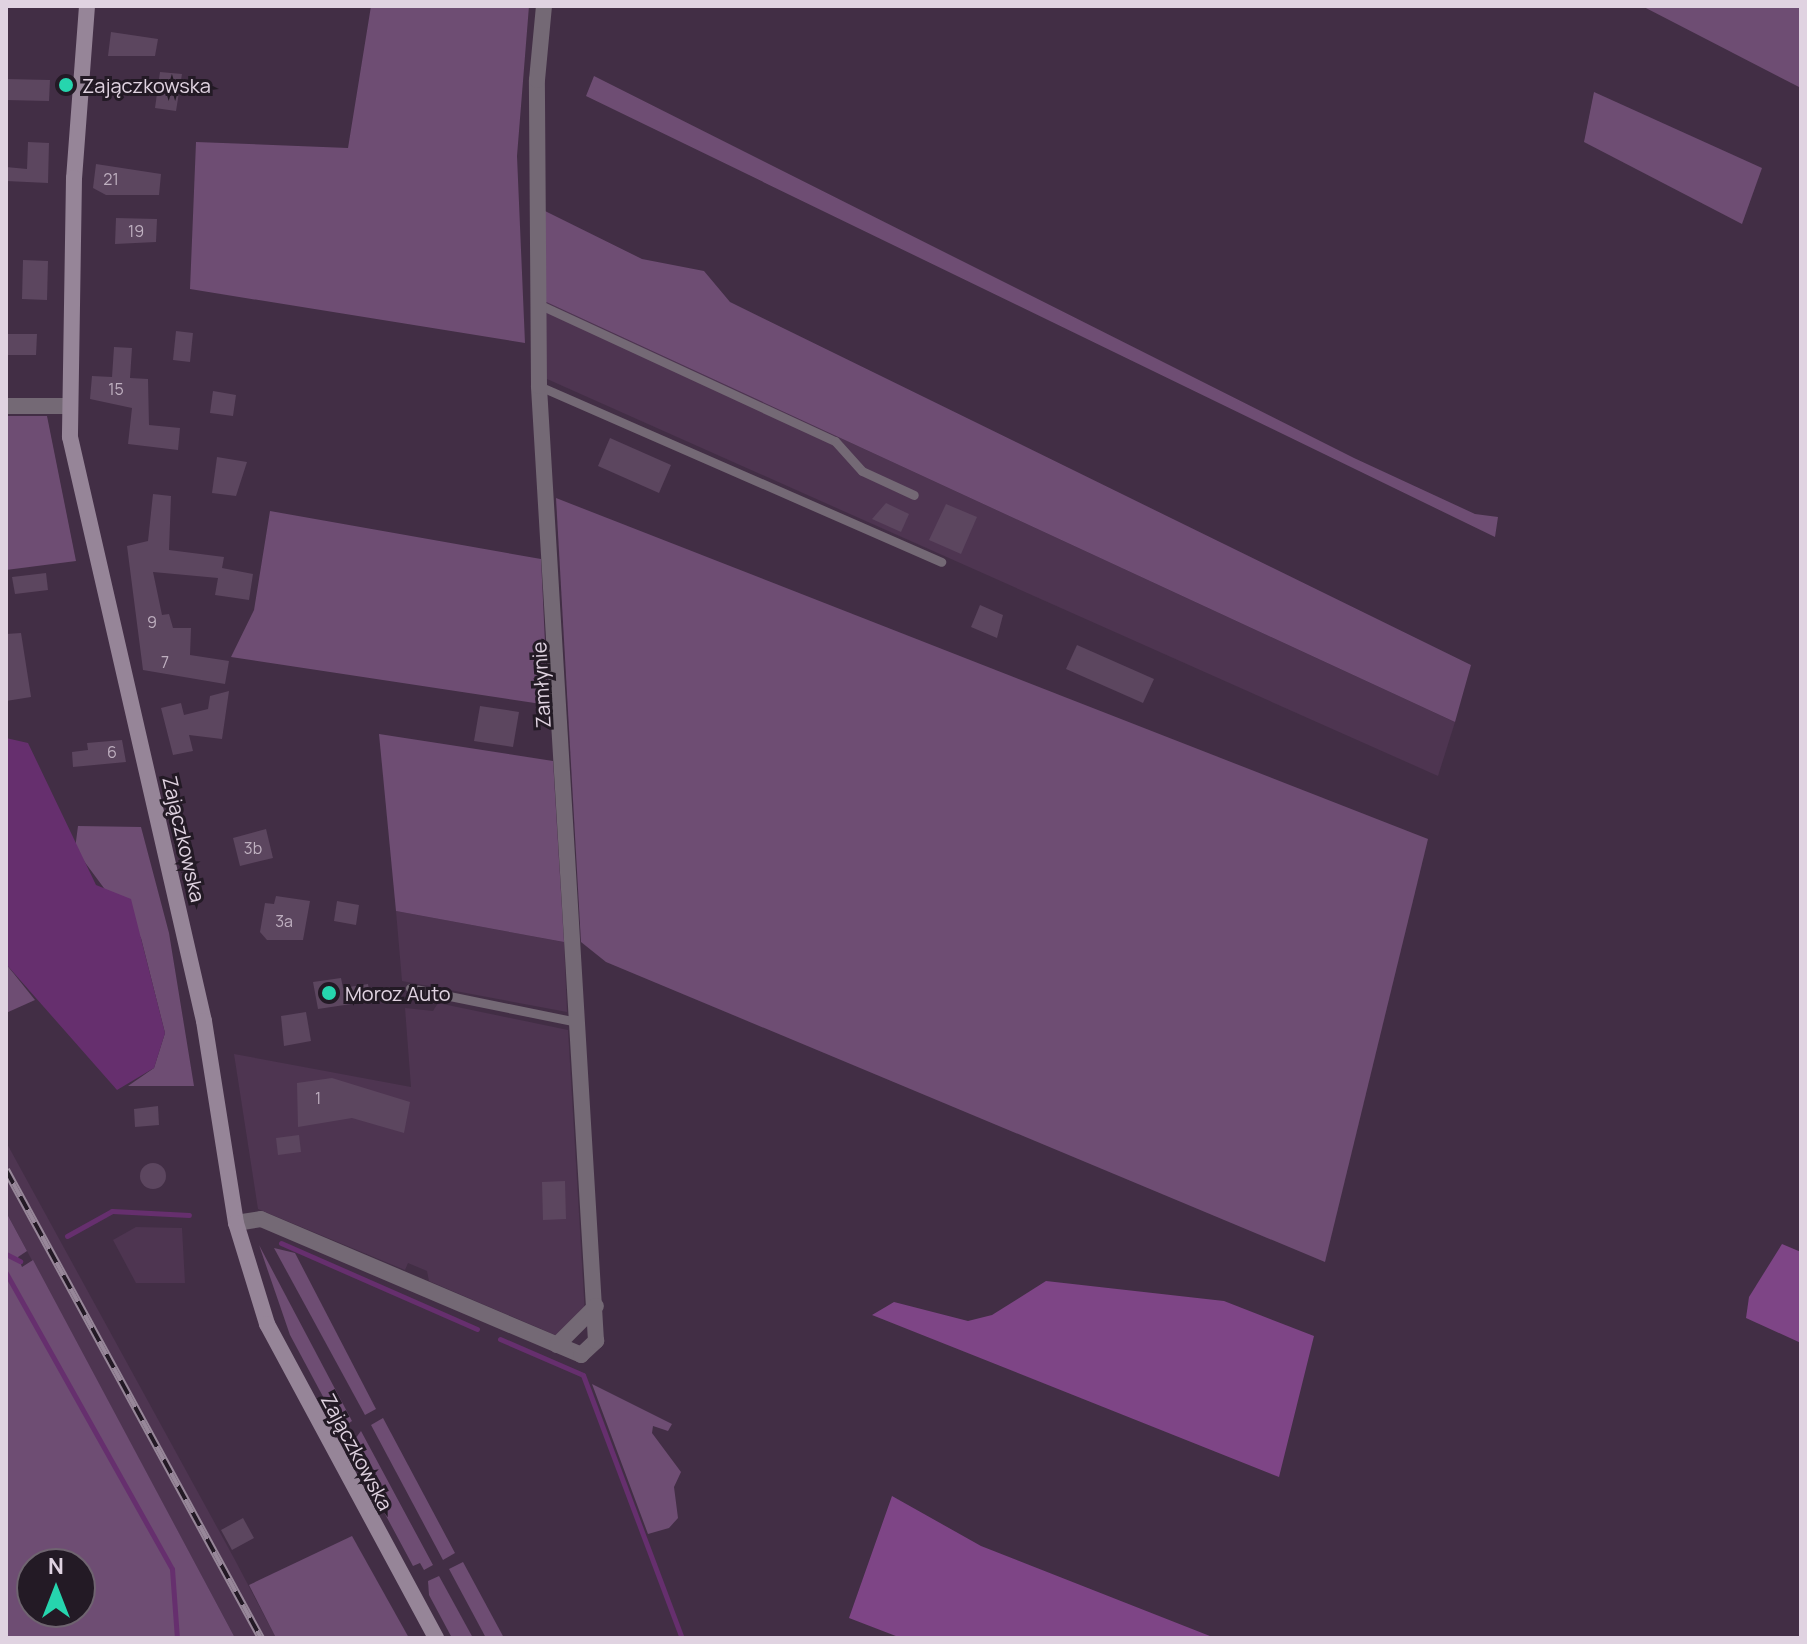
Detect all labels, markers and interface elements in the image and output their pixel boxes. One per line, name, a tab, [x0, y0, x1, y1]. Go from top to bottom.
place label: Zajączkowska	[82, 73, 211, 97]
marker: Zajączkowska	[57, 76, 75, 94]
house number: 21	[103, 169, 119, 189]
house number: 19	[128, 221, 144, 241]
house number: 15	[108, 379, 124, 399]
house number: 9	[147, 612, 157, 632]
street label: Zamłynie	[527, 641, 555, 729]
house number: 7	[161, 652, 169, 672]
house number: 6	[107, 742, 117, 762]
street label: Zajączkowska	[158, 774, 210, 904]
house number: 3b	[244, 838, 262, 858]
house number: 3a	[275, 911, 293, 931]
place label: Moroz Auto	[345, 981, 451, 1005]
marker: Moroz Auto	[320, 984, 338, 1002]
house number: 1	[315, 1088, 321, 1108]
street label: Zajączkowska	[316, 1390, 398, 1514]
north arrow	[16, 1548, 96, 1628]
text: N	[48, 1551, 64, 1581]

